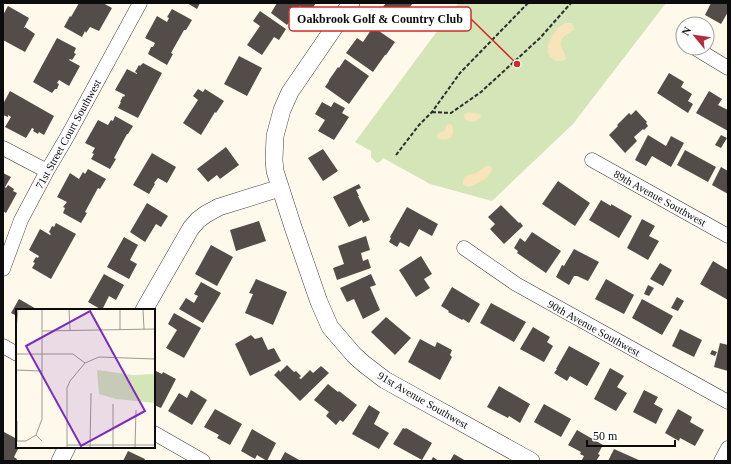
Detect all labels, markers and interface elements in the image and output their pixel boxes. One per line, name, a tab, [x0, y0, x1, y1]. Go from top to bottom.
callout: Oakbrook Golf & Country Club	[289, 7, 471, 31]
text: Oakbrook Golf & Country Club	[297, 12, 463, 26]
north arrow	[675, 16, 715, 56]
text: N	[679, 25, 693, 38]
street label: 71st Street Court Southwest	[33, 77, 103, 191]
street label: 89th Avenue Southwest	[612, 168, 708, 228]
street label: 90th Avenue Southwest	[546, 298, 642, 358]
inset map	[16, 309, 155, 448]
street label: 91st Avenue Southwest	[376, 369, 470, 431]
scale bar	[587, 422, 675, 448]
text: 50 m	[593, 429, 618, 443]

